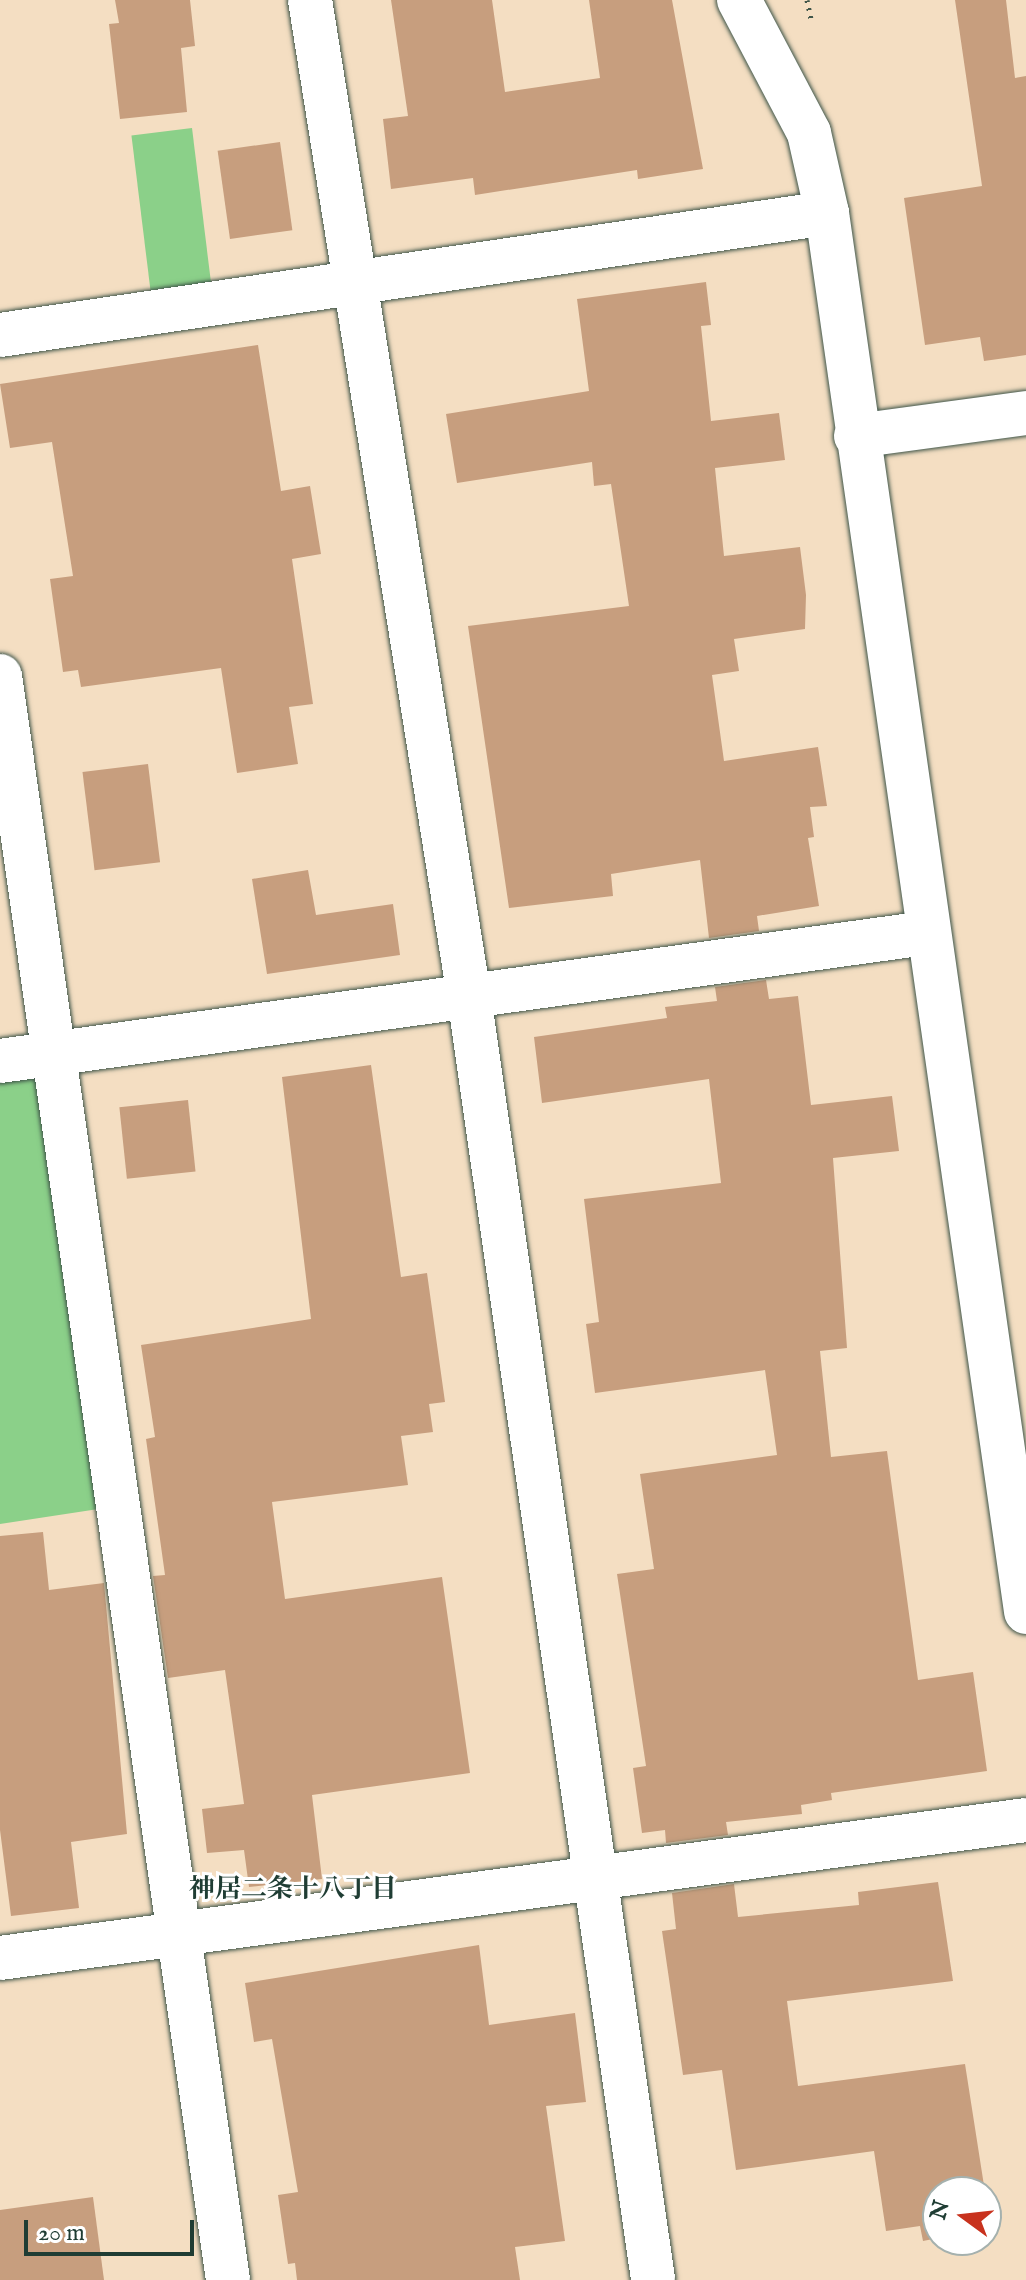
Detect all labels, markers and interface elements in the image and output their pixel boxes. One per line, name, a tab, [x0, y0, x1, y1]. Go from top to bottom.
district label: 神居二条十八丁目	[189, 1874, 397, 1906]
north arrow	[922, 2176, 1002, 2256]
text: N	[925, 2197, 957, 2223]
scale bar	[28, 2204, 198, 2254]
text: 20 m	[38, 2218, 85, 2249]

